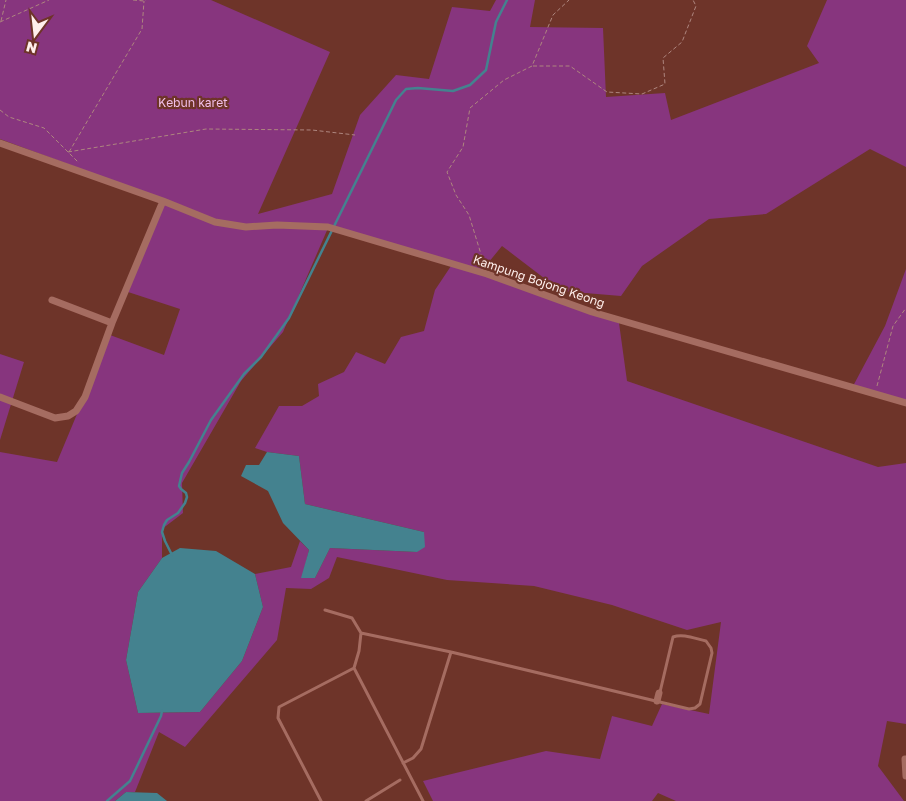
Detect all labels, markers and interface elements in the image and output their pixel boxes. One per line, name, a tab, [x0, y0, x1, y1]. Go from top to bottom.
north arrow	[10, 10, 60, 60]
text: N	[24, 38, 39, 58]
park label: Kebun karet	[158, 95, 228, 110]
street label: Kampung Bojong Keong	[471, 251, 607, 311]

